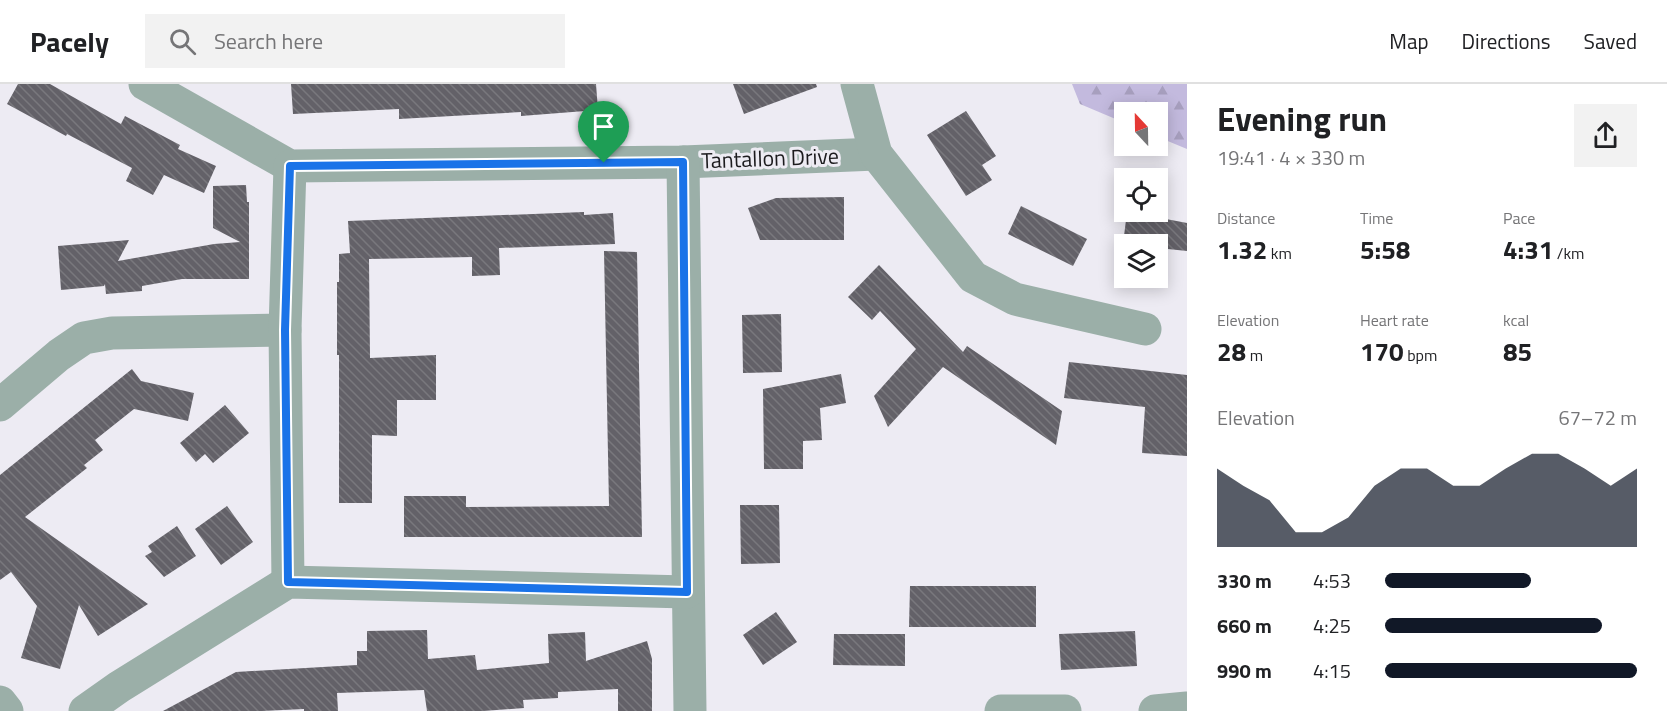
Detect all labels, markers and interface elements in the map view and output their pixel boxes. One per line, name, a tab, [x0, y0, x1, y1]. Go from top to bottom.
search box	[145, 14, 565, 68]
text: Pacely	[30, 20, 109, 63]
text: Search here	[214, 24, 323, 58]
icon: search	[166, 25, 199, 58]
text: Map	[1389, 25, 1429, 57]
text: Directions	[1462, 25, 1551, 57]
text: Saved	[1584, 25, 1637, 57]
text: Evening run	[1217, 94, 1387, 144]
pin	[578, 101, 629, 163]
north arrow	[1114, 102, 1168, 156]
map controls	[1114, 102, 1168, 288]
button: share	[1574, 104, 1637, 167]
icon: arrive	[587, 110, 620, 143]
street label: Tantallon Drive	[701, 139, 839, 177]
text: 19:41 · 4 × 330 m	[1217, 142, 1365, 173]
button: locate	[1114, 168, 1168, 222]
text: Distance	[1217, 206, 1275, 230]
text: Time	[1360, 206, 1393, 230]
text: Pace	[1503, 206, 1535, 230]
text: 1.32	[1217, 230, 1267, 269]
text: 5:58	[1360, 230, 1410, 269]
text: 4:31	[1503, 230, 1553, 269]
button: layers	[1114, 234, 1168, 288]
text: km	[1267, 241, 1292, 265]
text: /km	[1553, 241, 1585, 265]
text: Elevation	[1217, 308, 1279, 332]
text: Heart rate	[1360, 308, 1429, 332]
text: kcal	[1503, 308, 1529, 332]
text: 28	[1217, 332, 1246, 371]
text: 170	[1360, 332, 1404, 371]
text: 85	[1503, 332, 1532, 371]
text: m	[1246, 343, 1263, 367]
text: bpm	[1404, 343, 1437, 367]
text: Elevation	[1217, 402, 1295, 433]
text: 67–72 m	[1558, 402, 1637, 433]
text: 330 m	[1217, 565, 1272, 596]
text: 4:53	[1313, 565, 1351, 596]
text: 660 m	[1217, 610, 1272, 641]
text: 4:25	[1313, 610, 1351, 641]
text: 990 m	[1217, 655, 1272, 686]
text: 4:15	[1313, 655, 1351, 686]

